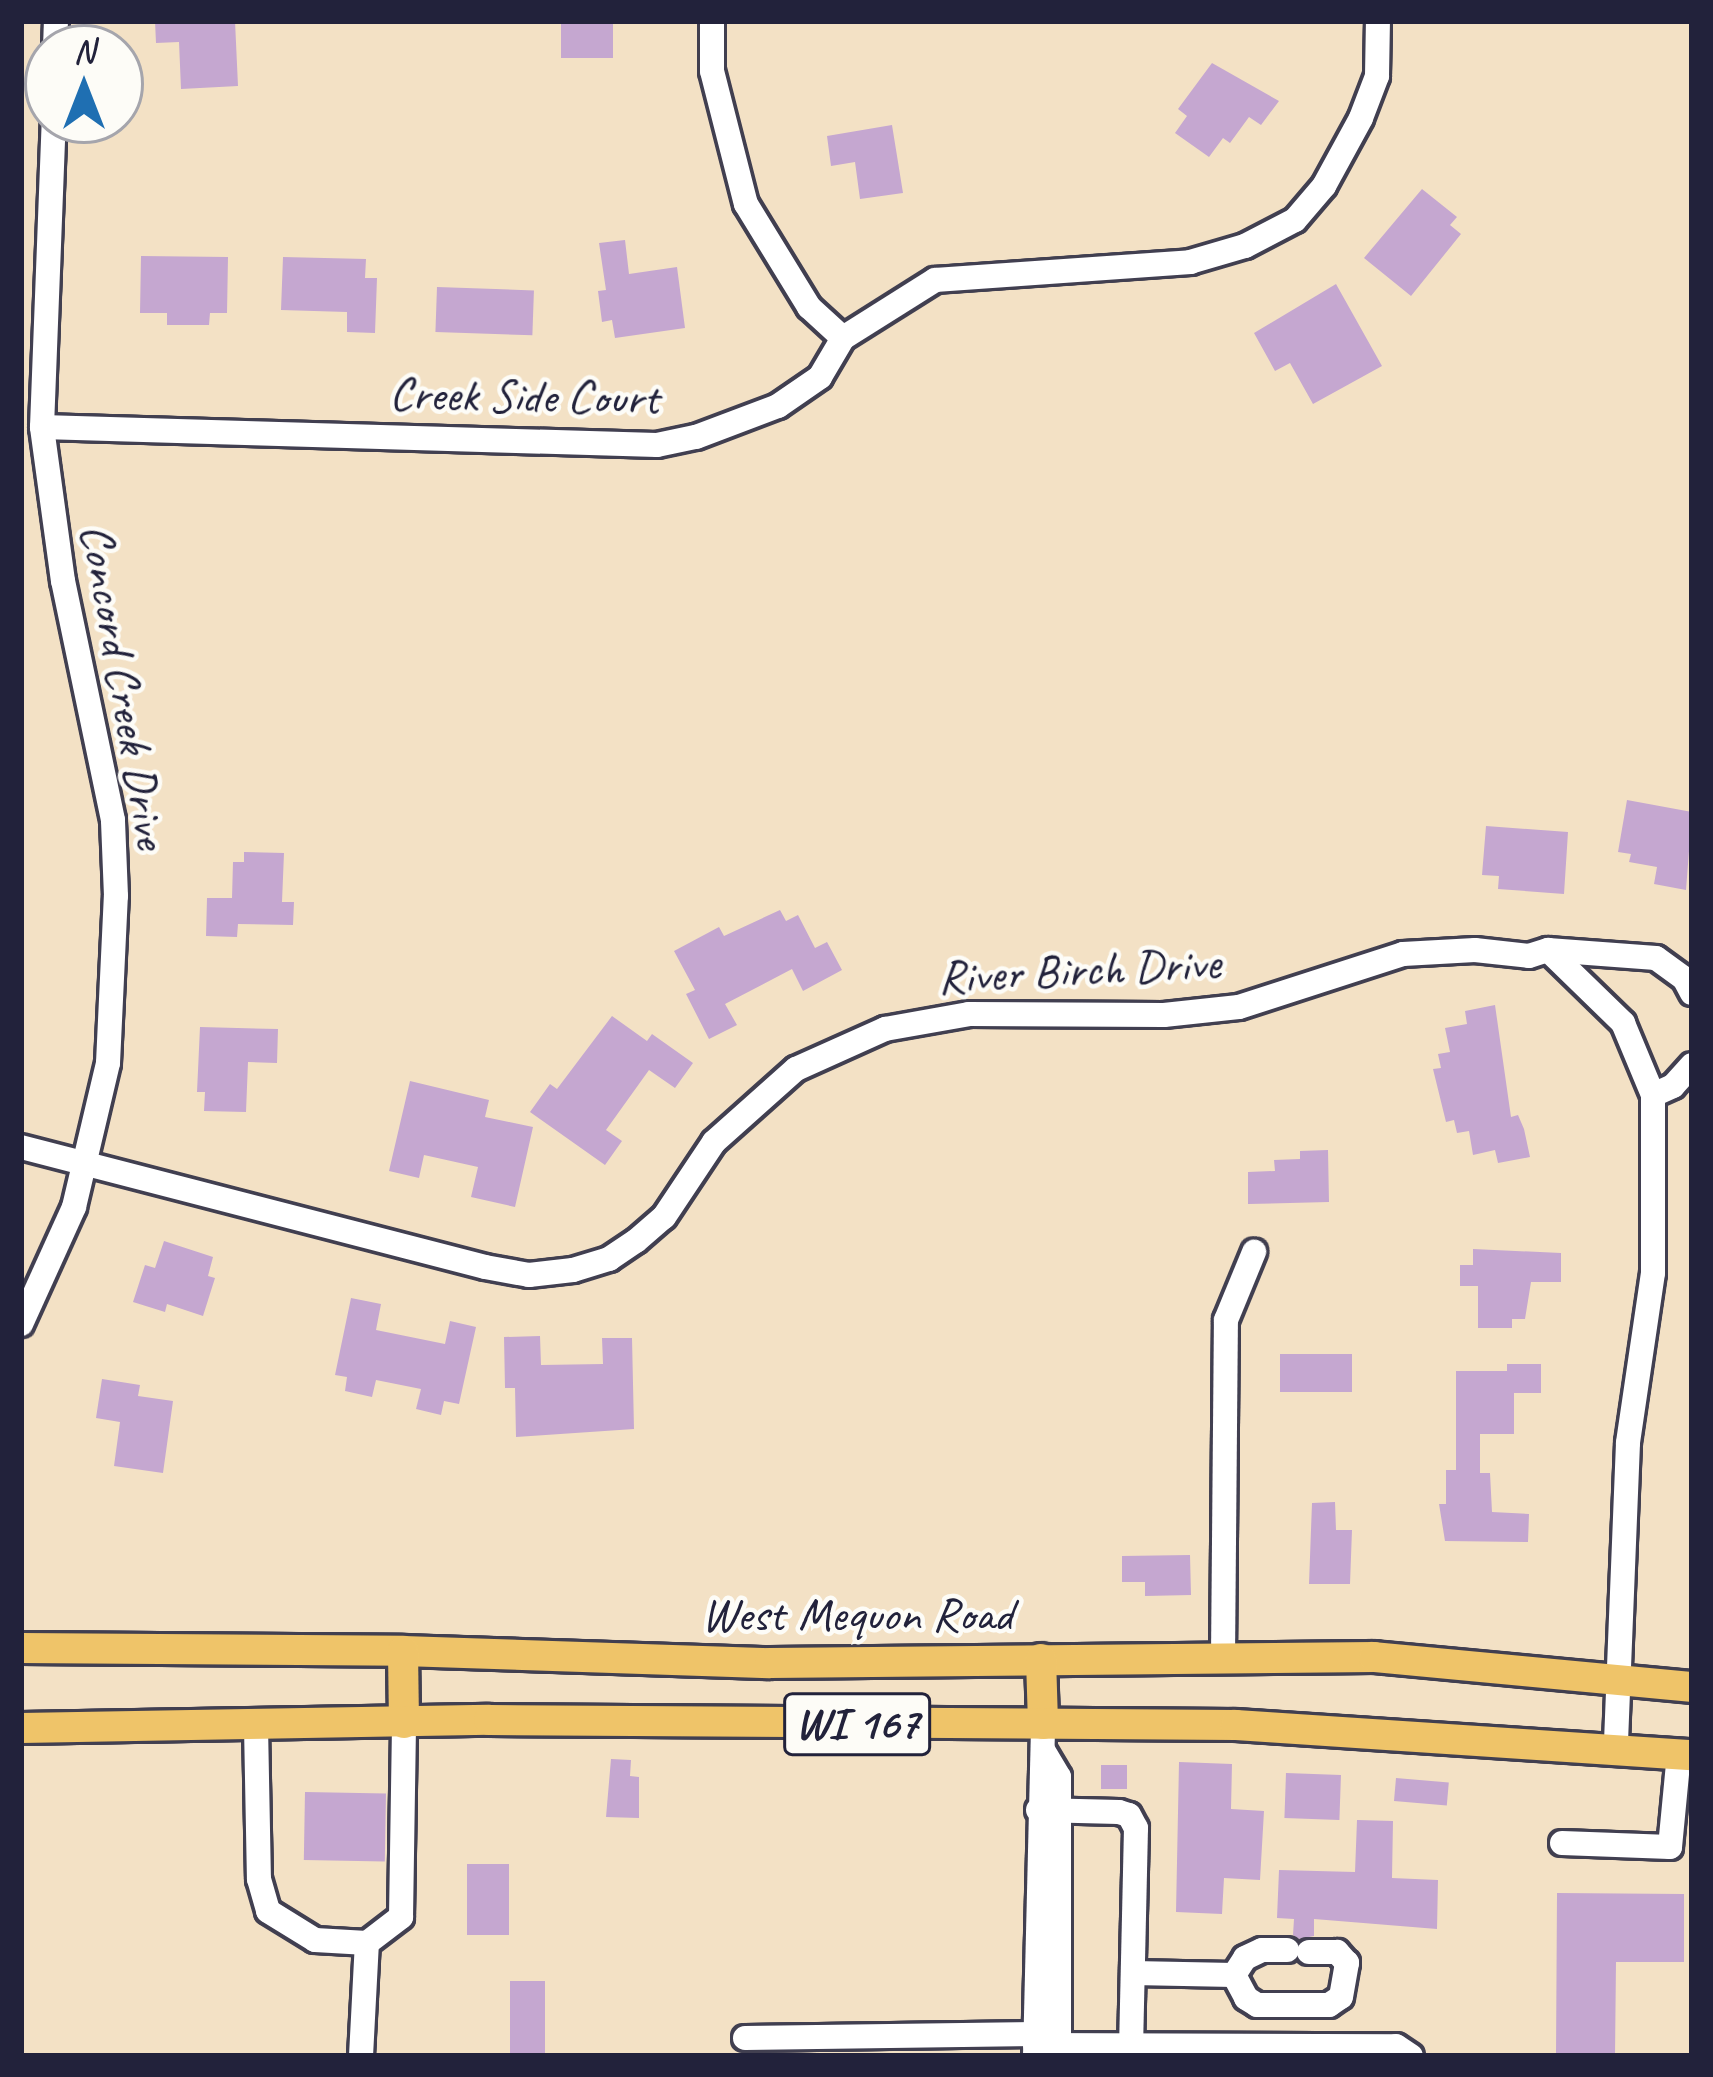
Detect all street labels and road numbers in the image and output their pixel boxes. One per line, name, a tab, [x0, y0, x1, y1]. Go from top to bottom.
street label: Creek Side Court	[388, 365, 660, 427]
street label: Concord Creek Drive	[67, 519, 181, 853]
street label: River Birch Drive	[936, 934, 1222, 1006]
street label: West Mequon Road	[701, 1586, 1013, 1644]
road number: WI 167	[782, 1685, 932, 1763]

